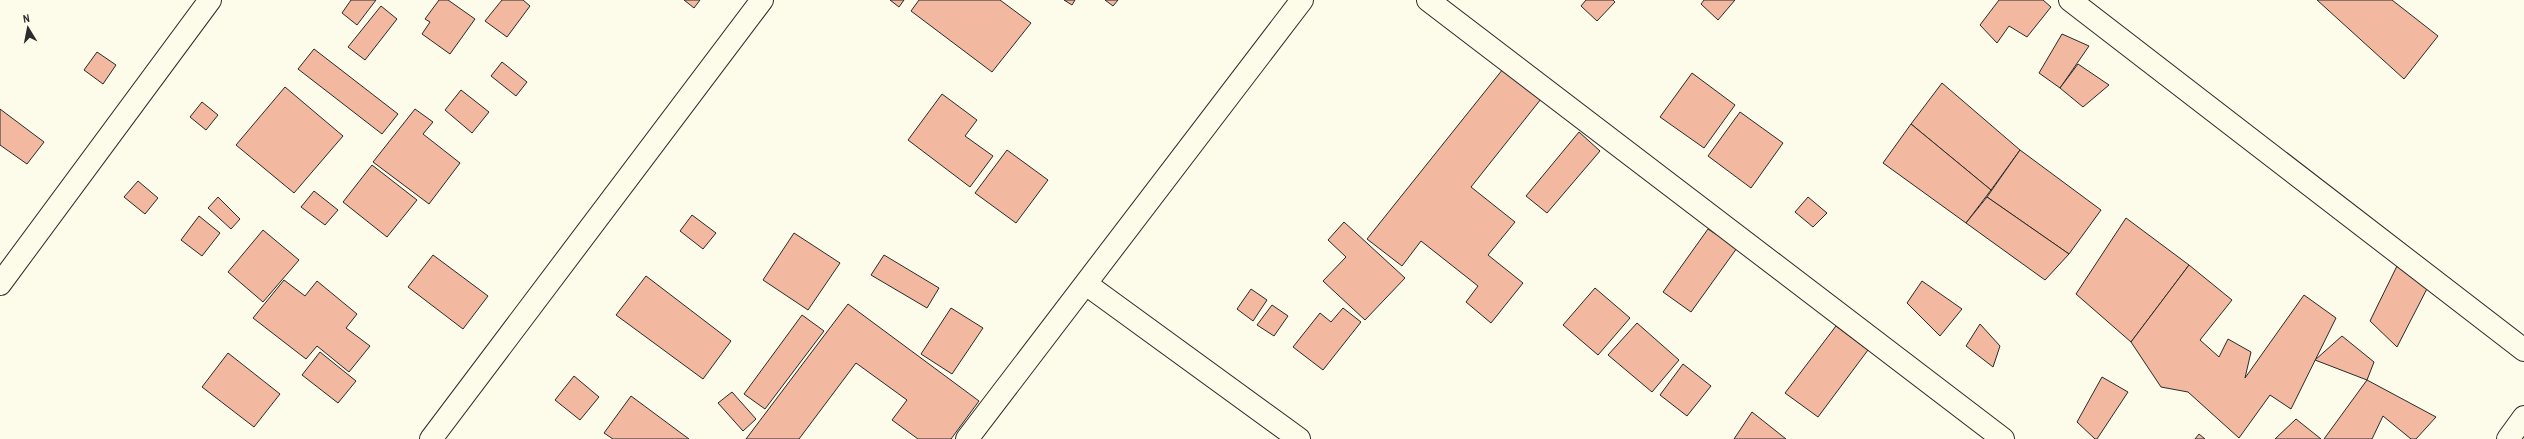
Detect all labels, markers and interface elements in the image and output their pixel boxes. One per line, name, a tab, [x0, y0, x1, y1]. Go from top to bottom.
north arrow	[8, 8, 48, 48]
text: N	[22, 11, 31, 26]

